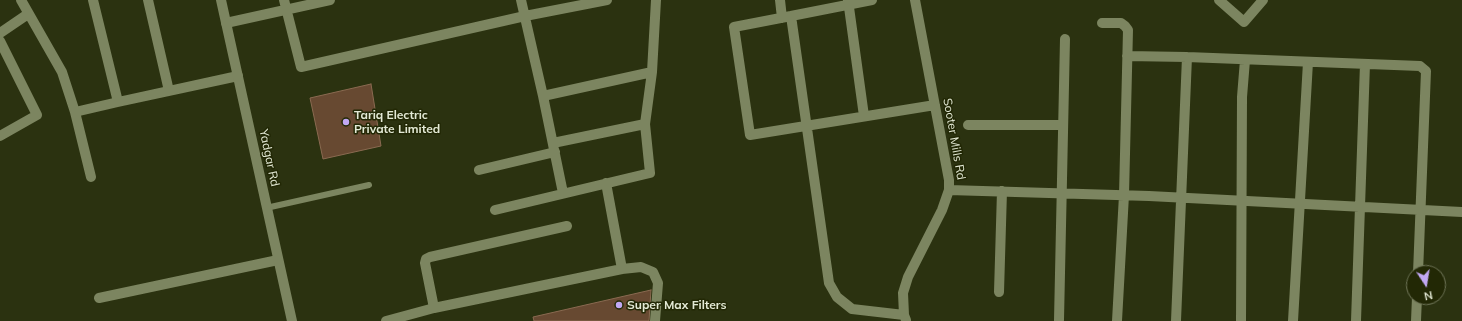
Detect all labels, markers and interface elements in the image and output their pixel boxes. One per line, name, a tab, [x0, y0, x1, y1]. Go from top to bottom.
street label: Sooter Mills Rd	[940, 97, 968, 181]
place label: Tariq Electric Private Limited	[354, 108, 440, 136]
marker: Tariq Electric Private Limited	[341, 117, 351, 127]
street label: Yadgar Rd	[256, 128, 282, 188]
north arrow	[1406, 265, 1446, 305]
text: N	[1423, 288, 1434, 303]
place label: Super Max Filters	[627, 298, 727, 312]
marker: Super Max Filters	[614, 300, 624, 310]

